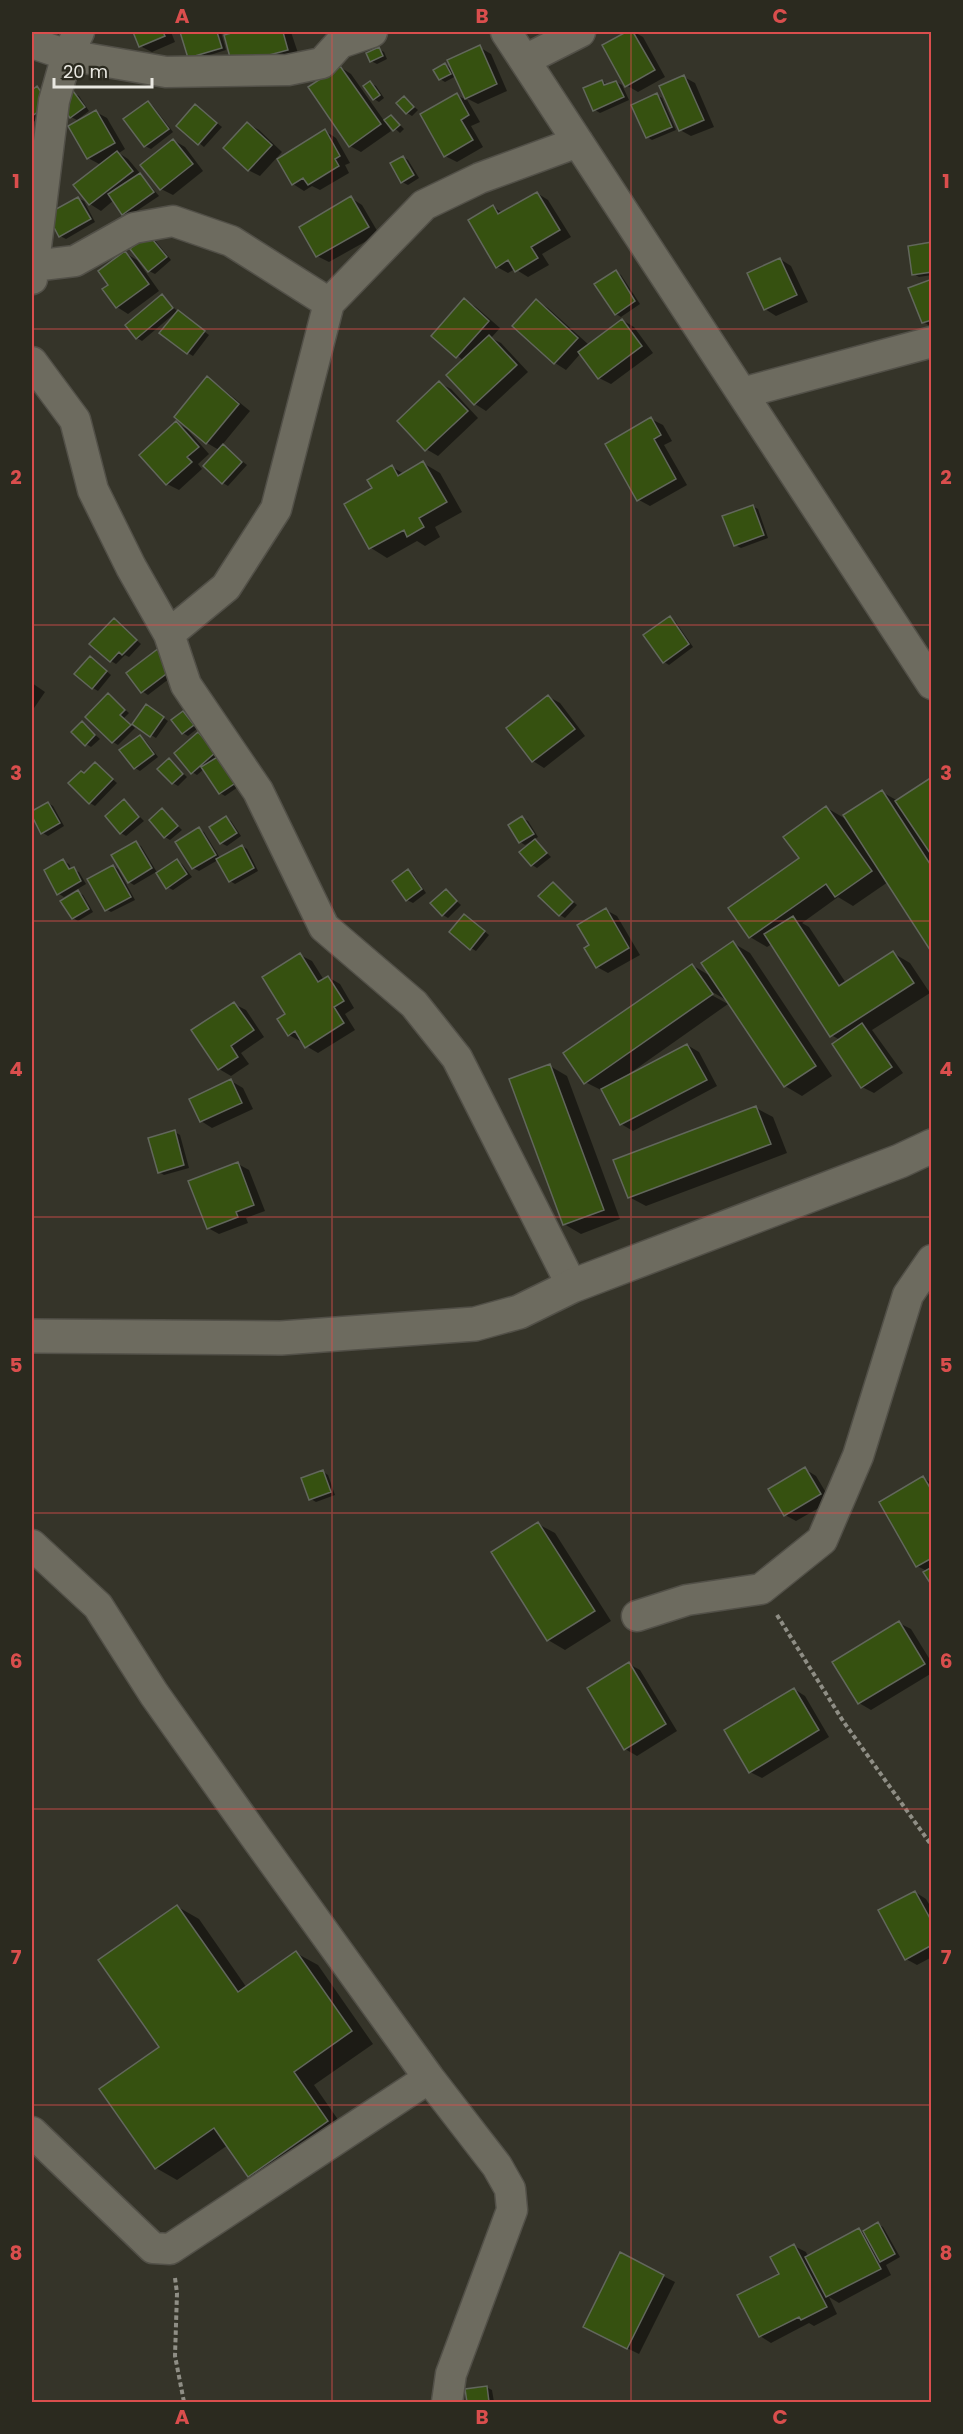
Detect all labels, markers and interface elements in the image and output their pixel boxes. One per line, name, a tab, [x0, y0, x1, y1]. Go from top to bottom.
text: A	[175, 2, 190, 30]
text: B	[475, 2, 489, 30]
text: C	[772, 2, 788, 30]
scale bar	[54, 51, 152, 89]
text: 20 m	[63, 59, 108, 84]
text: 1	[12, 167, 20, 195]
text: 1	[942, 167, 950, 195]
text: 2	[10, 463, 22, 491]
text: 2	[940, 463, 952, 491]
text: 3	[10, 759, 22, 787]
text: 3	[940, 759, 952, 787]
text: 4	[9, 1055, 23, 1083]
text: 4	[939, 1055, 953, 1083]
text: 5	[10, 1351, 23, 1379]
text: 5	[940, 1351, 953, 1379]
text: 6	[10, 1647, 22, 1675]
text: 6	[940, 1647, 952, 1675]
text: 7	[11, 1943, 22, 1971]
text: 7	[941, 1943, 952, 1971]
text: 8	[10, 2239, 22, 2267]
text: 8	[940, 2239, 952, 2267]
text: A	[175, 2403, 190, 2431]
text: B	[475, 2403, 489, 2431]
text: C	[772, 2403, 788, 2431]

